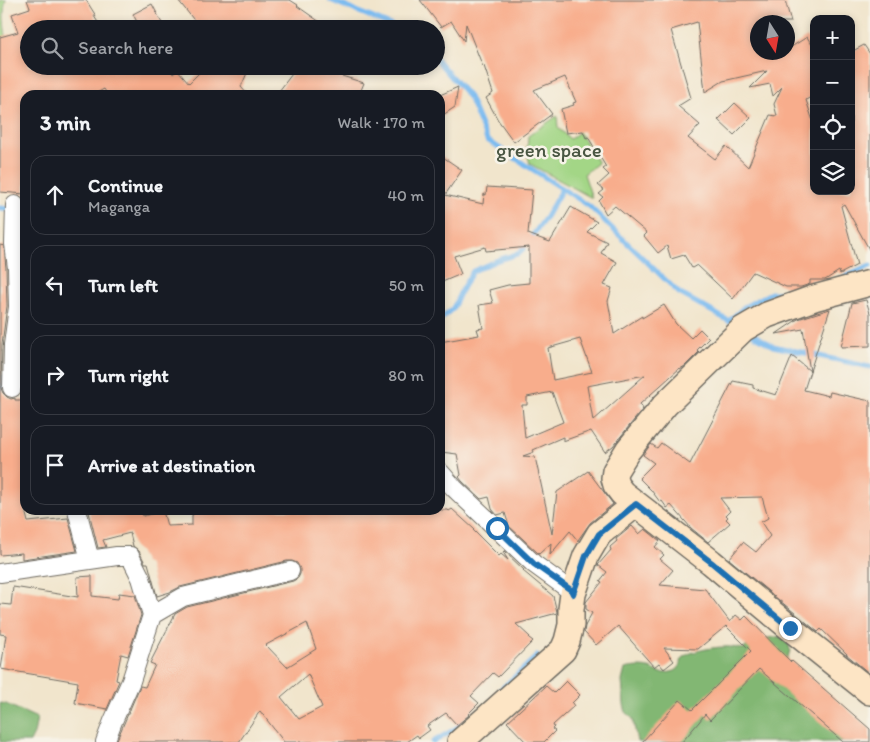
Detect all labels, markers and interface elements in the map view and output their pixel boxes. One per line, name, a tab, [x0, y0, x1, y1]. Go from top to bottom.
north arrow	[750, 15, 795, 60]
map controls	[810, 15, 855, 195]
button: +	[810, 15, 855, 60]
search box	[20, 20, 445, 75]
icon: search	[38, 34, 66, 62]
text: Search here	[78, 36, 173, 59]
button: −	[810, 60, 855, 105]
button: locate	[810, 105, 855, 150]
text: 3 min	[40, 110, 90, 135]
text: Walk · 170 m	[338, 113, 425, 132]
park label: green space	[496, 137, 602, 162]
button: layers	[810, 150, 855, 195]
text: Continue	[88, 174, 163, 197]
icon: ahead	[41, 181, 69, 209]
text: 40 m	[387, 186, 424, 205]
text: Maganga	[88, 197, 150, 216]
icon: left	[41, 271, 69, 299]
text: Turn left	[88, 274, 158, 297]
text: 50 m	[389, 276, 424, 295]
icon: right	[41, 361, 69, 389]
text: Turn right	[88, 364, 169, 387]
text: 80 m	[388, 366, 424, 385]
icon: arrive	[41, 451, 69, 479]
text: Arrive at destination	[88, 454, 255, 477]
route start	[486, 517, 509, 540]
route end	[779, 617, 802, 640]

